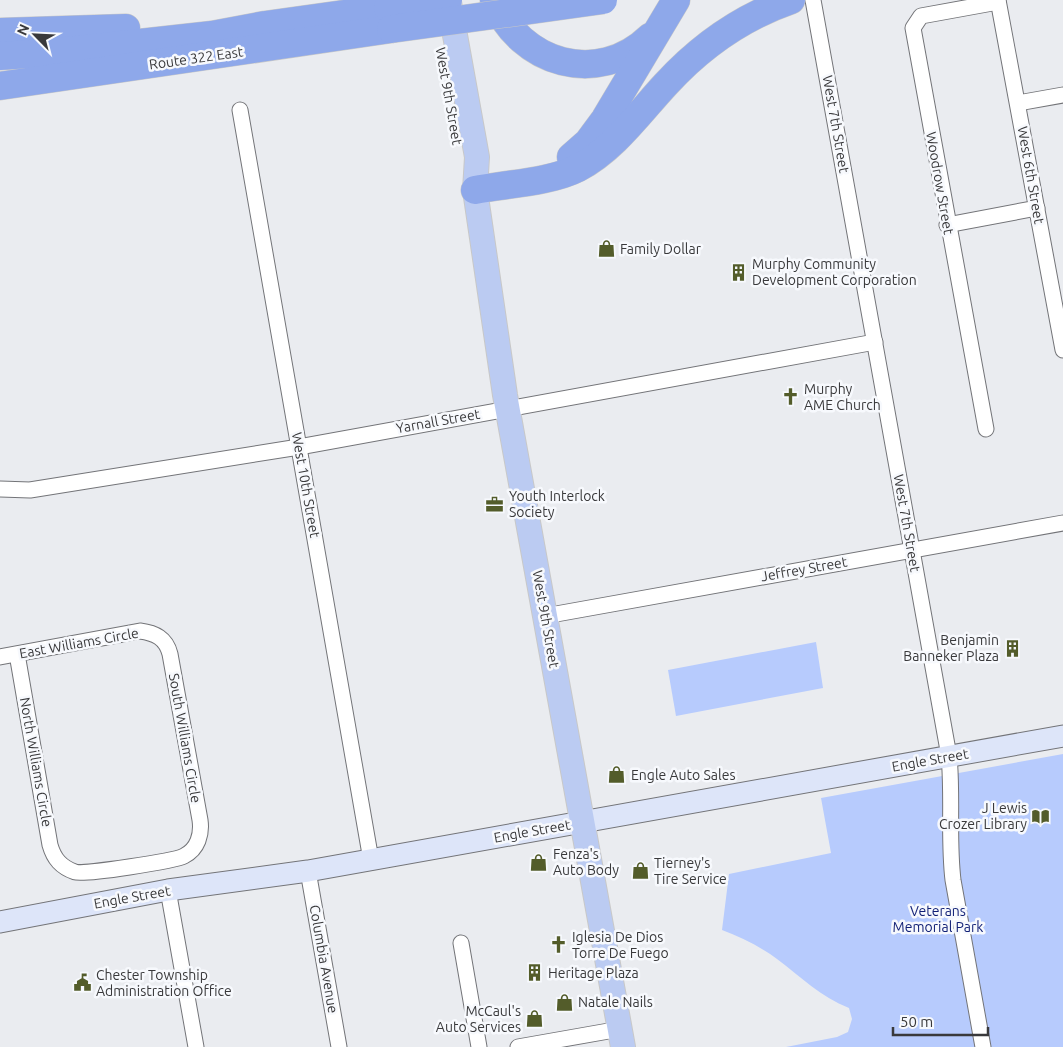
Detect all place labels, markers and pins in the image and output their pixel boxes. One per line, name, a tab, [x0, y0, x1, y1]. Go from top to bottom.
shop icon: Family Dollar	[596, 239, 616, 259]
place label: Family Dollar	[620, 241, 702, 257]
place label: Murphy Community Development Corporation	[752, 256, 917, 288]
building icon: Murphy Community Development Corporation	[728, 262, 748, 282]
place label: Murphy AME Church	[804, 381, 881, 413]
church icon: Murphy AME Church	[780, 387, 800, 407]
place label: Youth Interlock Society	[509, 488, 605, 520]
office icon: Youth Interlock Society	[485, 494, 505, 514]
place label: Benjamin Banneker Plaza	[903, 632, 999, 664]
building icon: Benjamin Banneker Plaza	[1003, 638, 1023, 658]
shop icon: Engle Auto Sales	[607, 765, 627, 785]
place label: Engle Auto Sales	[631, 767, 735, 783]
place label: J Lewis Crozer Library	[939, 800, 1027, 832]
library icon: J Lewis Crozer Library	[1031, 806, 1051, 826]
place label: Fenza's Auto Body	[553, 846, 619, 878]
shop icon: Fenza's Auto Body	[529, 852, 549, 872]
place label: Tierney's Tire Service	[654, 855, 727, 887]
shop icon: Tierney's Tire Service	[630, 861, 650, 881]
place label: Iglesia De Dios Torre De Fuego	[572, 929, 669, 961]
church icon: Iglesia De Dios Torre De Fuego	[548, 935, 568, 955]
building icon: Heritage Plaza	[524, 963, 544, 983]
place label: Heritage Plaza	[548, 965, 639, 981]
place label: Chester Township Administration Office	[96, 967, 232, 999]
public building icon: Chester Township Administration Office	[72, 973, 92, 993]
shop icon: Natale Nails	[554, 992, 574, 1012]
place label: Natale Nails	[578, 994, 653, 1010]
place label: McCaul's Auto Services	[436, 1003, 521, 1035]
shop icon: McCaul's Auto Services	[525, 1009, 545, 1029]

